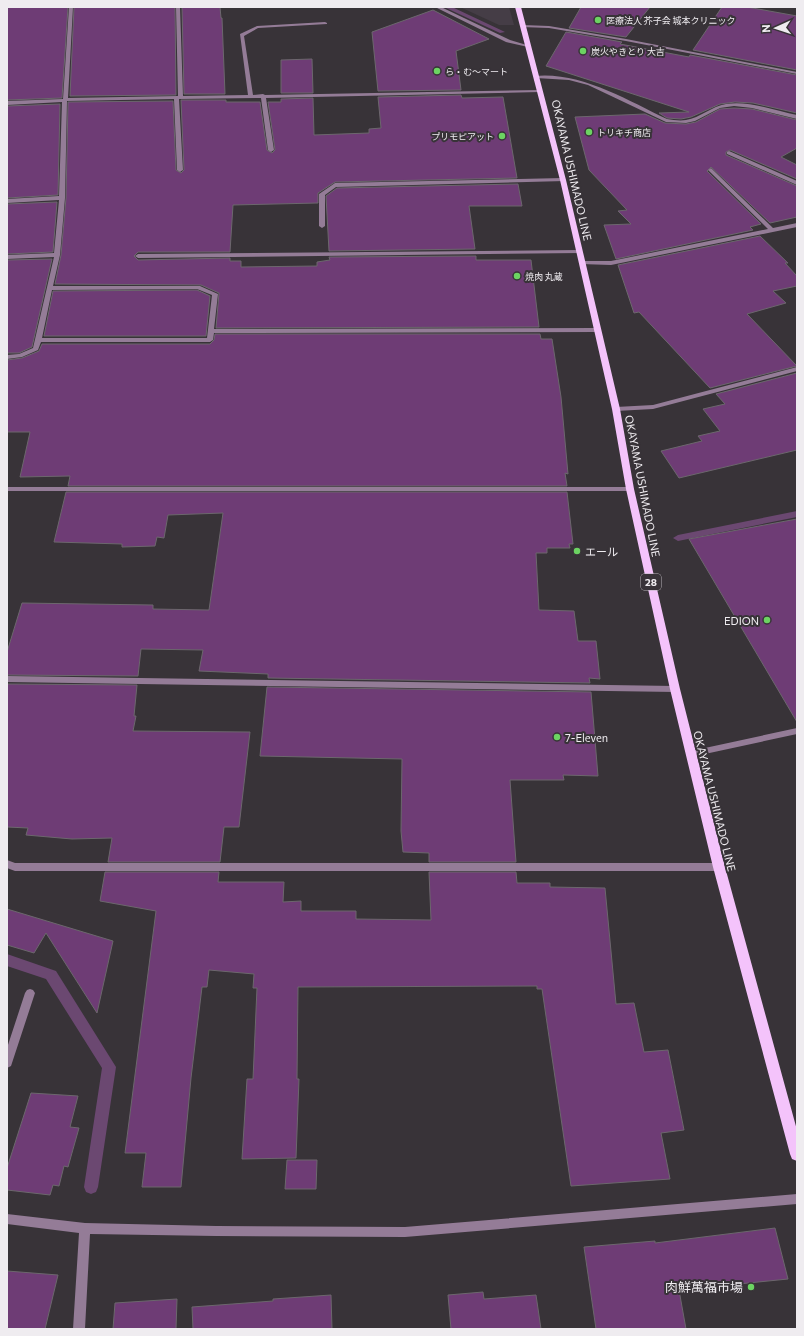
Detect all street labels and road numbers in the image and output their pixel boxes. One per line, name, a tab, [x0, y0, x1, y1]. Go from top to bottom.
street label: OKAYAMA USHIMADO LINE	[549, 98, 595, 242]
street label: OKAYAMA USHIMADO LINE	[623, 414, 663, 558]
road number: 28	[641, 574, 661, 590]
street label: OKAYAMA USHIMADO LINE	[691, 729, 739, 873]

